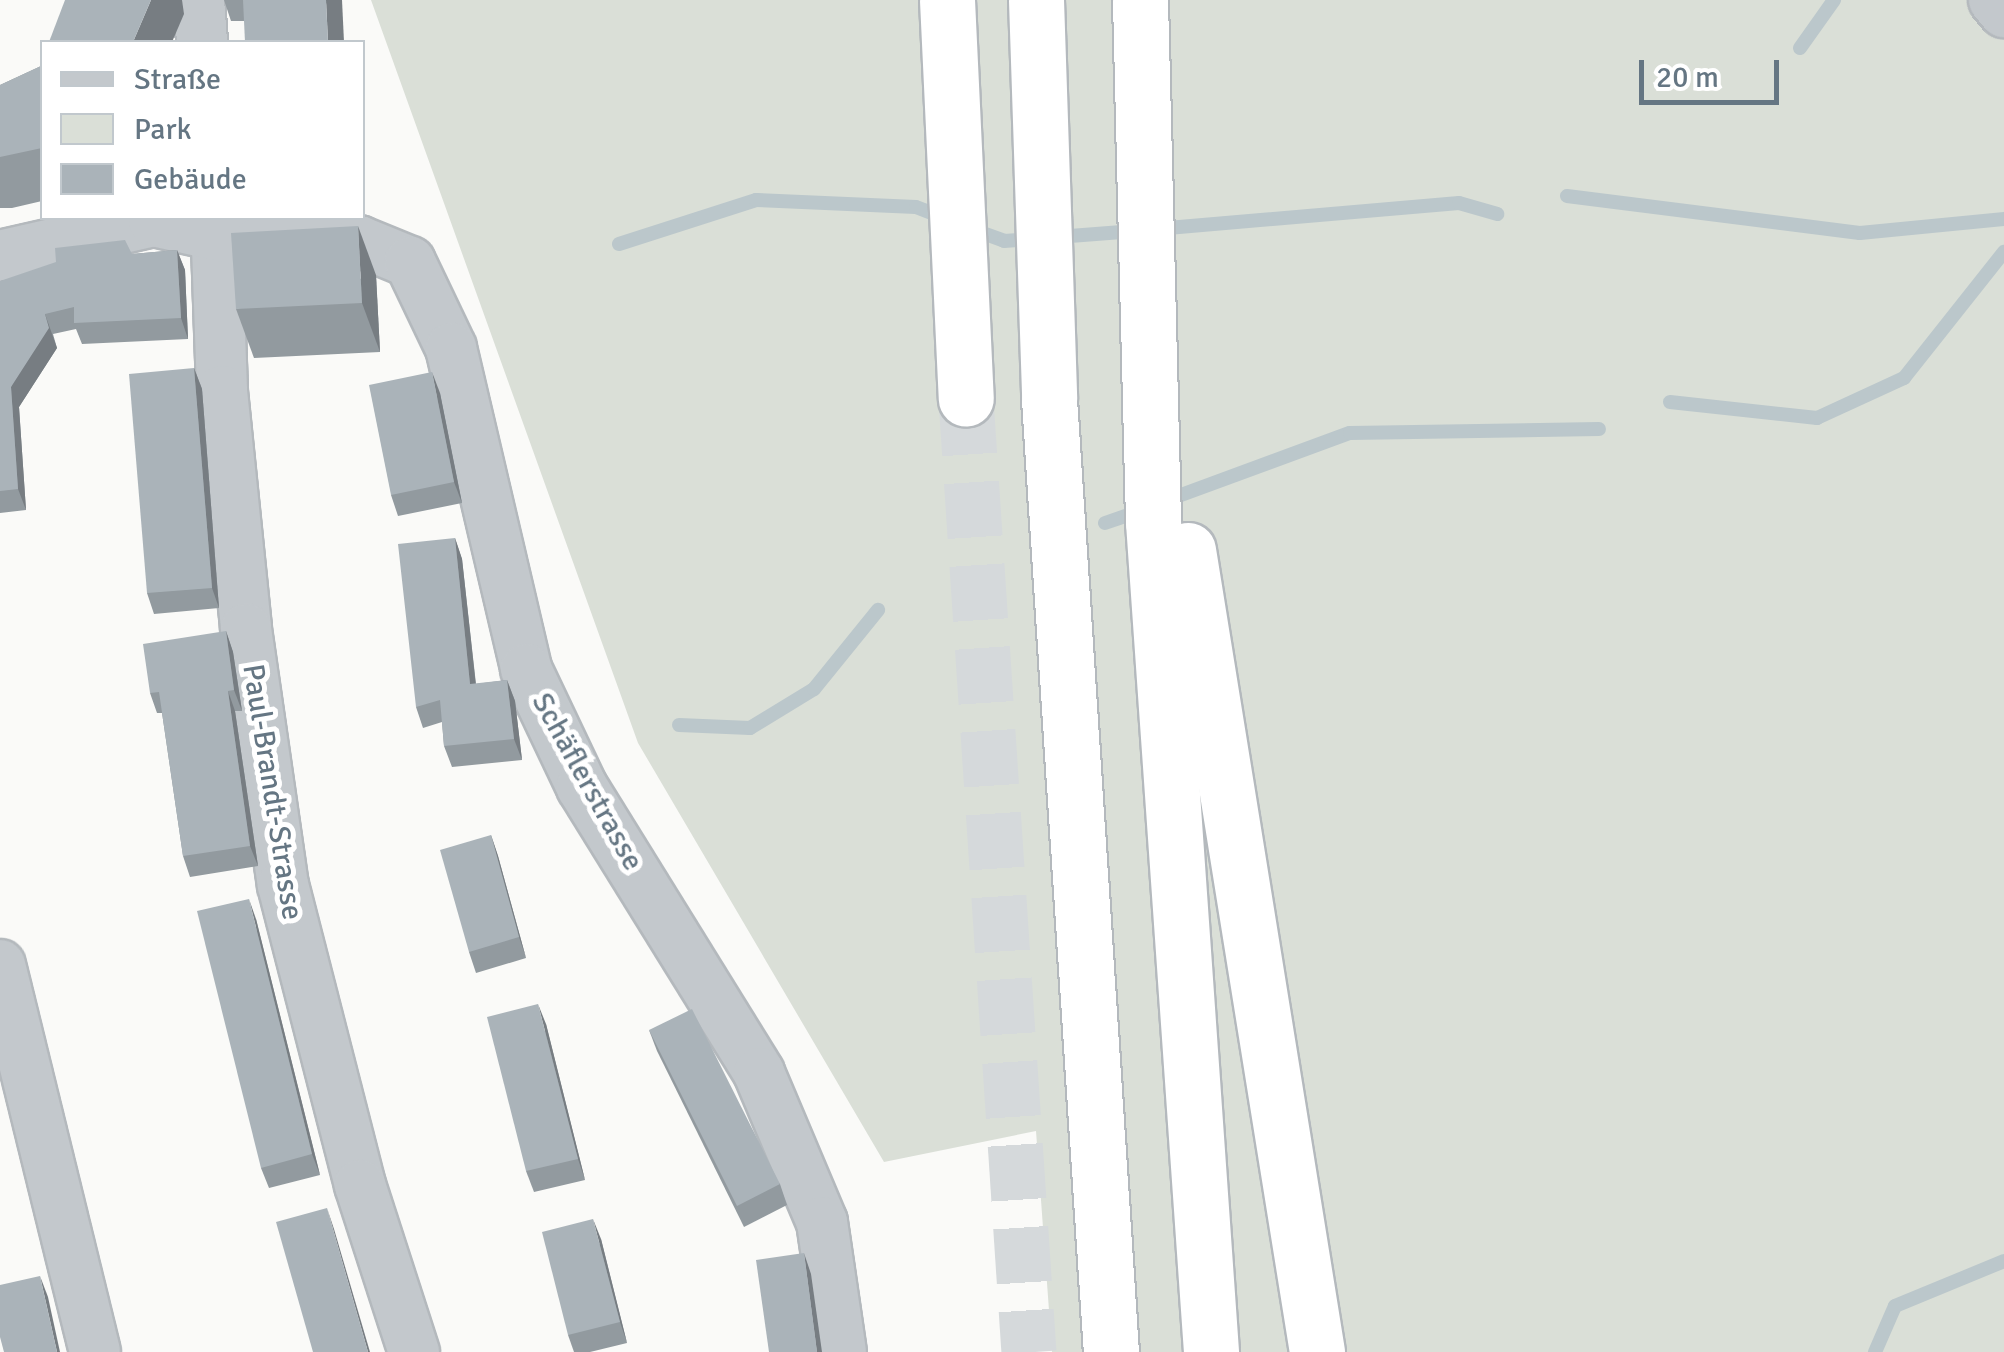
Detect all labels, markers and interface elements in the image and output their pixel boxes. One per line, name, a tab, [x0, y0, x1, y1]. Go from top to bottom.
legend	[40, 40, 365, 220]
scale bar	[1644, 40, 1784, 102]
text: 20 m	[1656, 59, 1719, 96]
text: Straße	[134, 61, 221, 98]
text: Park	[134, 111, 192, 148]
text: Gebäude	[134, 161, 247, 198]
street label: Paul-Brandt-Strasse	[234, 662, 310, 922]
street label: Schäflerstrasse	[523, 687, 651, 877]

